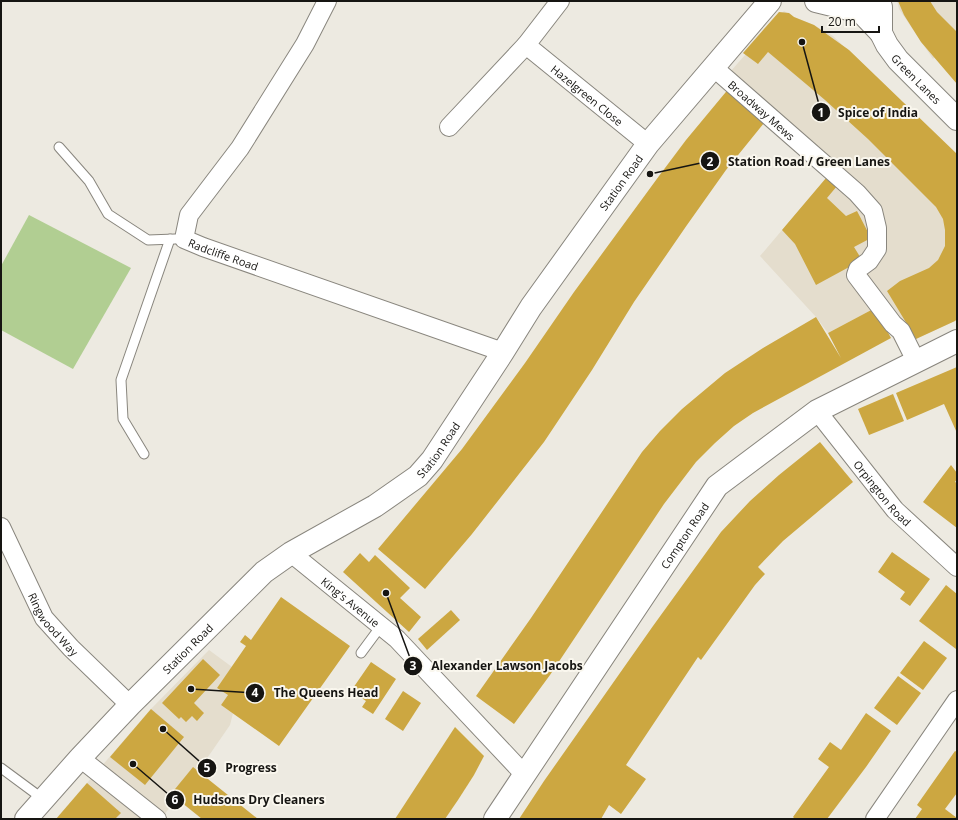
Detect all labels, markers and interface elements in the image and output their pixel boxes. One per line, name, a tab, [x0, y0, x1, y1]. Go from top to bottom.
scale bar	[822, 8, 879, 34]
text: 20 m	[828, 13, 856, 30]
street label: Green Lanes	[888, 51, 945, 107]
street label: Hazelgreen Close	[548, 61, 626, 129]
street label: Broadway Mews	[725, 77, 798, 143]
callout: Spice of India	[811, 100, 926, 124]
text: 1	[818, 104, 824, 121]
text: Spice of India	[838, 104, 918, 121]
callout: Station Road / Green Lanes	[700, 149, 899, 173]
street label: Station Road	[595, 151, 646, 213]
text: 2	[707, 153, 714, 170]
text: Station Road / Green Lanes	[728, 153, 890, 170]
street label: Radcliffe Road	[186, 234, 261, 273]
street label: Station Road	[413, 419, 463, 481]
street label: Orpington Road	[851, 457, 915, 529]
street label: Compton Road	[657, 499, 712, 571]
street label: King's Avenue	[318, 573, 383, 630]
street label: Ringwood Way	[26, 590, 82, 659]
street label: Station Road	[159, 620, 216, 677]
callout: Alexander Lawson Jacobs	[403, 654, 590, 678]
text: 3	[410, 657, 417, 674]
text: Alexander Lawson Jacobs	[431, 657, 583, 674]
callout: The Queens Head	[245, 681, 386, 705]
text: 4	[252, 684, 259, 701]
text: The Queens Head	[274, 684, 378, 701]
callout: Progress	[197, 756, 285, 780]
text: 5	[204, 759, 211, 776]
text: Progress	[225, 759, 277, 776]
callout: Hudsons Dry Cleaners	[165, 788, 332, 812]
text: 6	[172, 791, 179, 808]
text: Hudsons Dry Cleaners	[193, 791, 325, 808]

